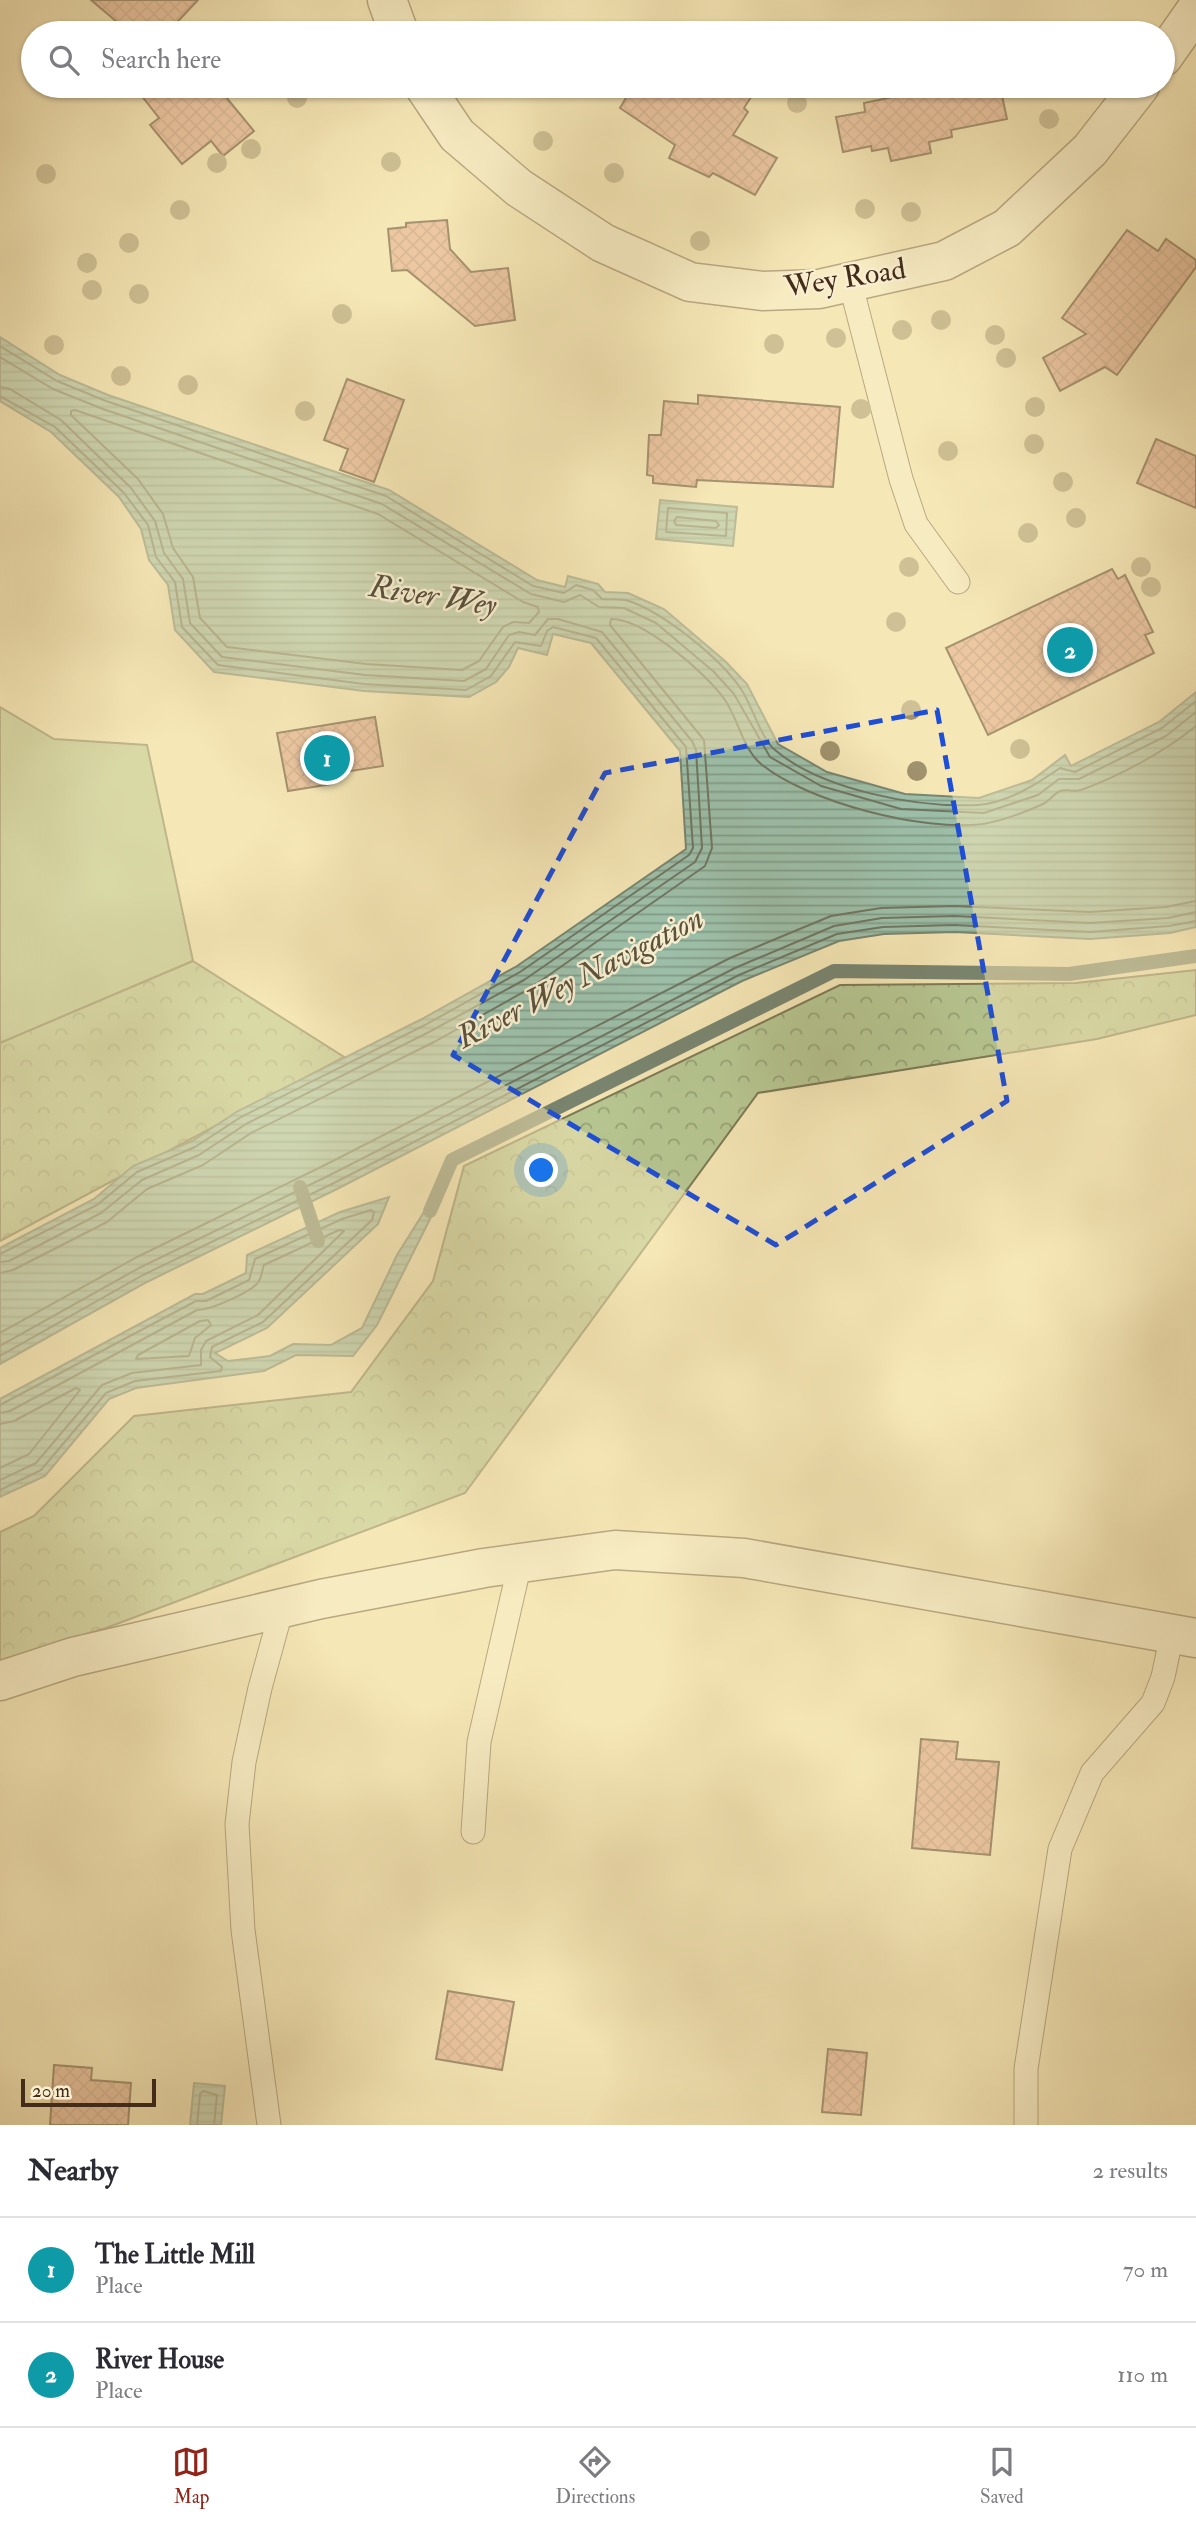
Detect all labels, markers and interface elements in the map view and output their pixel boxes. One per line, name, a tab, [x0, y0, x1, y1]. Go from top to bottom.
search box	[21, 21, 1175, 98]
icon: search	[45, 41, 83, 79]
text: Search here	[101, 44, 221, 76]
street label: Wey Road	[781, 250, 909, 306]
water label: River Wey	[366, 566, 500, 626]
pin: 2	[1047, 624, 1093, 676]
pin: 1	[304, 732, 350, 784]
water label: River Wey Navigation	[449, 898, 710, 1058]
your location	[524, 1153, 558, 1187]
scale bar	[21, 2076, 156, 2108]
text: 20 m	[32, 2079, 70, 2103]
text: Nearby	[28, 2152, 118, 2189]
text: 2 results	[1093, 2156, 1168, 2185]
text: The Little Mill	[95, 2239, 255, 2271]
text: 1	[47, 2255, 55, 2284]
text: 70 m	[1123, 2255, 1168, 2284]
text: Place	[95, 2271, 143, 2300]
text: River House	[95, 2344, 224, 2376]
text: 2	[45, 2360, 57, 2389]
text: 110 m	[1117, 2360, 1168, 2389]
text: Place	[95, 2376, 143, 2405]
tab: Map	[172, 2443, 210, 2509]
tab: Directions	[555, 2443, 635, 2509]
tab: Saved	[980, 2443, 1024, 2509]

